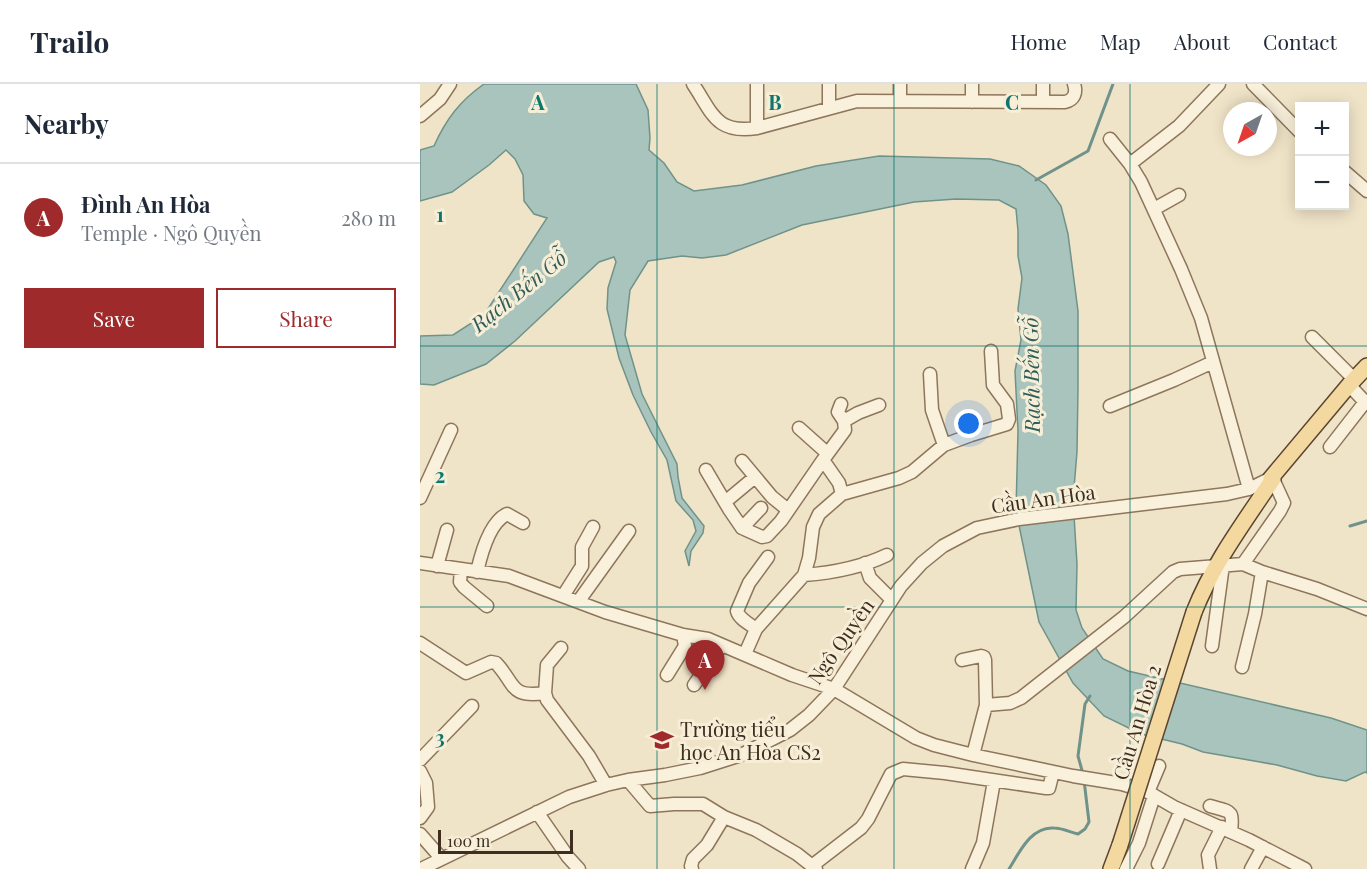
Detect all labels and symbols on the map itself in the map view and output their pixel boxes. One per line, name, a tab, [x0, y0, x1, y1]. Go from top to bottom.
text: A	[530, 88, 545, 115]
text: B	[768, 88, 782, 115]
text: C	[1005, 88, 1019, 115]
north arrow	[1223, 102, 1277, 156]
text: 1	[436, 200, 444, 227]
water label: Rạch Bến Gỗ	[464, 241, 574, 338]
water label: Rạch Bến Gỗ	[1015, 314, 1045, 434]
your location	[954, 409, 983, 438]
text: 2	[435, 461, 445, 488]
street label: Cầu An Hòa	[989, 476, 1097, 519]
street label: Ngô Quyền	[800, 592, 879, 689]
pin: A	[686, 640, 724, 690]
street label: Cầu An Hòa 2	[1105, 661, 1166, 783]
place label: Trường tiểu học An Hòa CS2	[680, 715, 821, 765]
text: 3	[435, 723, 445, 750]
school or university icon: Trường tiểu học An Hòa CS2	[649, 727, 675, 753]
scale bar	[438, 827, 573, 854]

